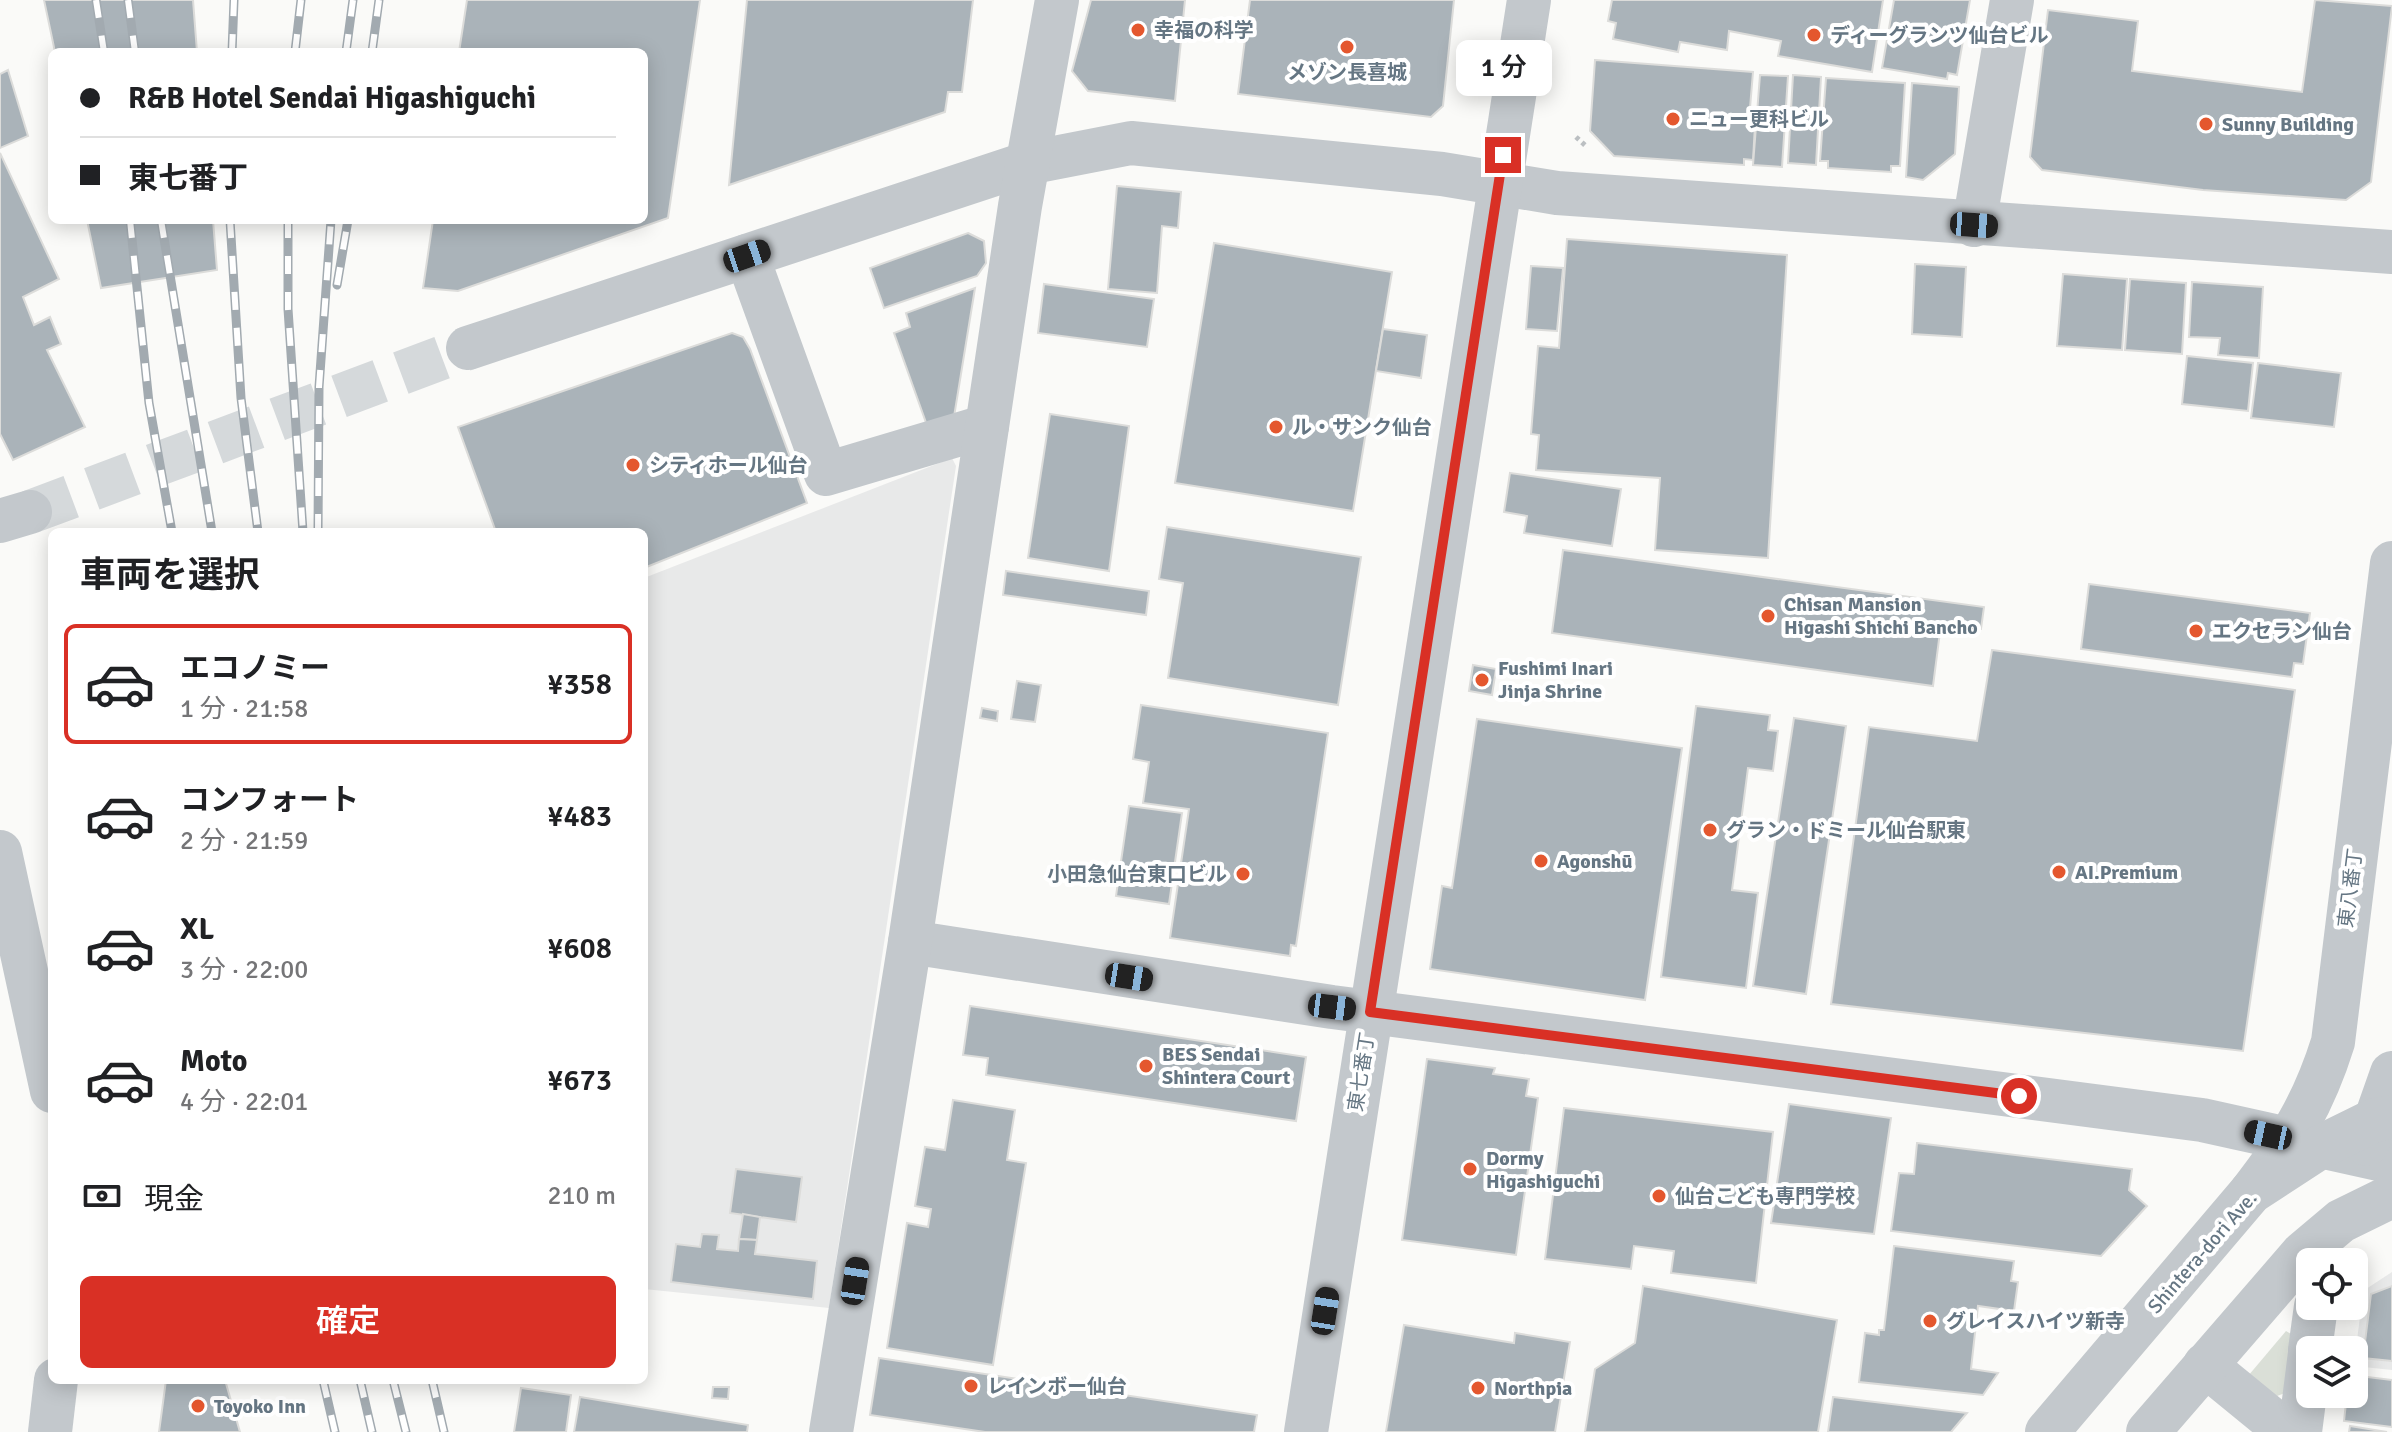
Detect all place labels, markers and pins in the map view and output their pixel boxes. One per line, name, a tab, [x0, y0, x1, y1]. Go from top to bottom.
place label: 幸福の科学	[1154, 18, 1254, 43]
marker: 幸福の科学	[1129, 21, 1147, 39]
place label: ディーグランツ仙台ビル	[1830, 23, 2049, 48]
marker: ディーグランツ仙台ビル	[1805, 26, 1823, 44]
marker: メゾン長喜城	[1338, 38, 1356, 56]
place label: メゾン長喜城	[1287, 60, 1407, 85]
place label: ニュー更科ビル	[1689, 107, 1829, 132]
marker: ニュー更科ビル	[1664, 110, 1682, 128]
place label: Sunny Building	[2222, 112, 2354, 137]
marker: Sunny Building	[2197, 115, 2215, 133]
place label: ル・サンク仙台	[1292, 415, 1432, 440]
marker: ル・サンク仙台	[1267, 418, 1285, 436]
place label: シティホール仙台	[649, 453, 808, 478]
marker: シティホール仙台	[624, 456, 642, 474]
place label: Chisan Mansion Higashi Shichi Bancho	[1784, 592, 1978, 640]
marker: Chisan Mansion Higashi Shichi Bancho	[1759, 607, 1777, 625]
place label: エクセラン仙台	[2212, 619, 2352, 644]
marker: エクセラン仙台	[2187, 622, 2205, 640]
place label: Fushimi Inari Jinja Shrine	[1498, 656, 1613, 704]
marker: Fushimi Inari Jinja Shrine	[1473, 671, 1491, 689]
place label: グラン・ドミール仙台駅東	[1726, 818, 1966, 843]
marker: グラン・ドミール仙台駅東	[1701, 821, 1719, 839]
place label: Agonshū	[1557, 849, 1632, 874]
marker: Agonshū	[1532, 852, 1550, 870]
place label: AI.Premium	[2075, 860, 2178, 885]
place label: 小田急仙台東口ビル	[1047, 862, 1227, 887]
marker: AI.Premium	[2050, 863, 2068, 881]
marker: 小田急仙台東口ビル	[1234, 865, 1252, 883]
place label: BES Sendai Shintera Court	[1162, 1042, 1291, 1090]
marker: BES Sendai Shintera Court	[1137, 1057, 1155, 1075]
place label: Dormy Higashiguchi	[1486, 1146, 1600, 1194]
marker: Dormy Higashiguchi	[1461, 1160, 1479, 1178]
place label: 仙台こども専門学校	[1675, 1184, 1855, 1209]
marker: 仙台こども専門学校	[1650, 1187, 1668, 1205]
place label: グレイスハイツ新寺	[1946, 1309, 2125, 1334]
marker: グレイスハイツ新寺	[1921, 1312, 1939, 1330]
place label: レインボー仙台	[987, 1374, 1127, 1399]
place label: Northpia	[1494, 1376, 1572, 1401]
marker: レインボー仙台	[962, 1377, 980, 1395]
marker: Northpia	[1469, 1379, 1487, 1397]
place label: Toyoko Inn	[214, 1394, 306, 1419]
marker: Toyoko Inn	[189, 1397, 207, 1415]

